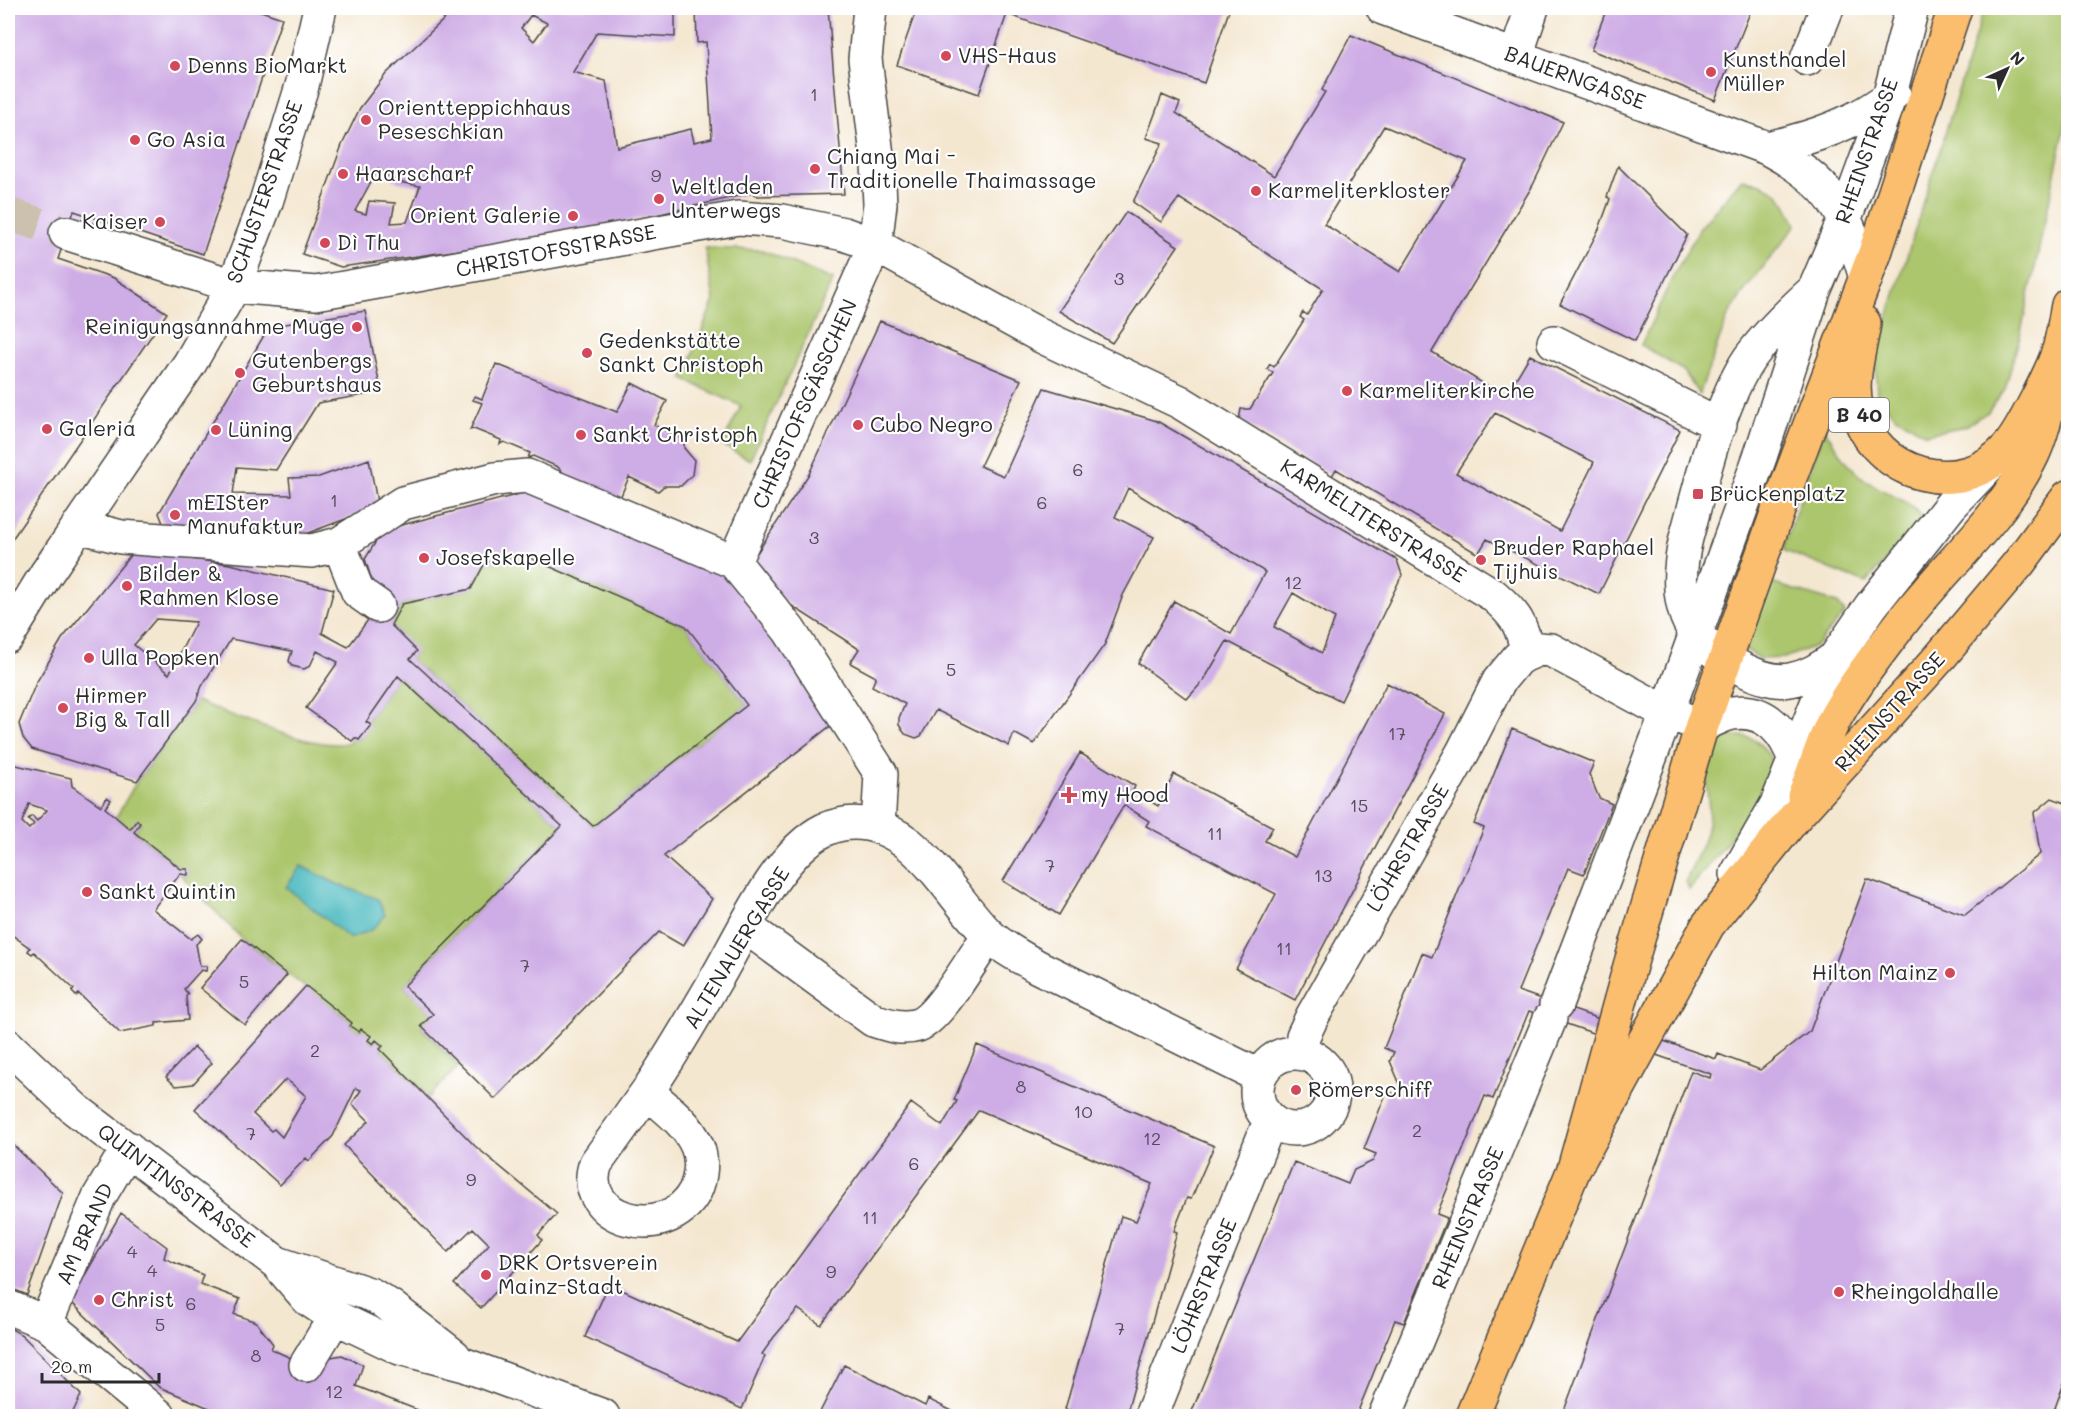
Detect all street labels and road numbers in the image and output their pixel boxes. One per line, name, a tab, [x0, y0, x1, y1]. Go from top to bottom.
street label: BAUERNGASSE	[1501, 39, 1650, 115]
street label: RHEINSTRASSE	[1828, 74, 1903, 227]
street label: SCHUSTERSTRASSE	[220, 96, 308, 287]
street label: CHRISTOFSSTRASSE	[453, 217, 658, 282]
street label: CHRISTOFSGÄSSCHEN	[745, 294, 862, 512]
road number: B 40	[1829, 398, 1889, 432]
street label: KARMELITERSTRASSE	[1276, 452, 1472, 588]
street label: RHEINSTRASSE	[1828, 645, 1950, 777]
street label: LÖHRSTRASSE	[1359, 778, 1454, 916]
street label: ALTENAUERGASSE	[677, 861, 795, 1033]
street label: QUINTINSSTRASSE	[93, 1117, 261, 1253]
street label: RHEINSTRASSE	[1424, 1142, 1509, 1293]
street label: AM BRAND	[49, 1178, 118, 1289]
street label: LÖHRSTRASSE	[1163, 1214, 1242, 1357]

